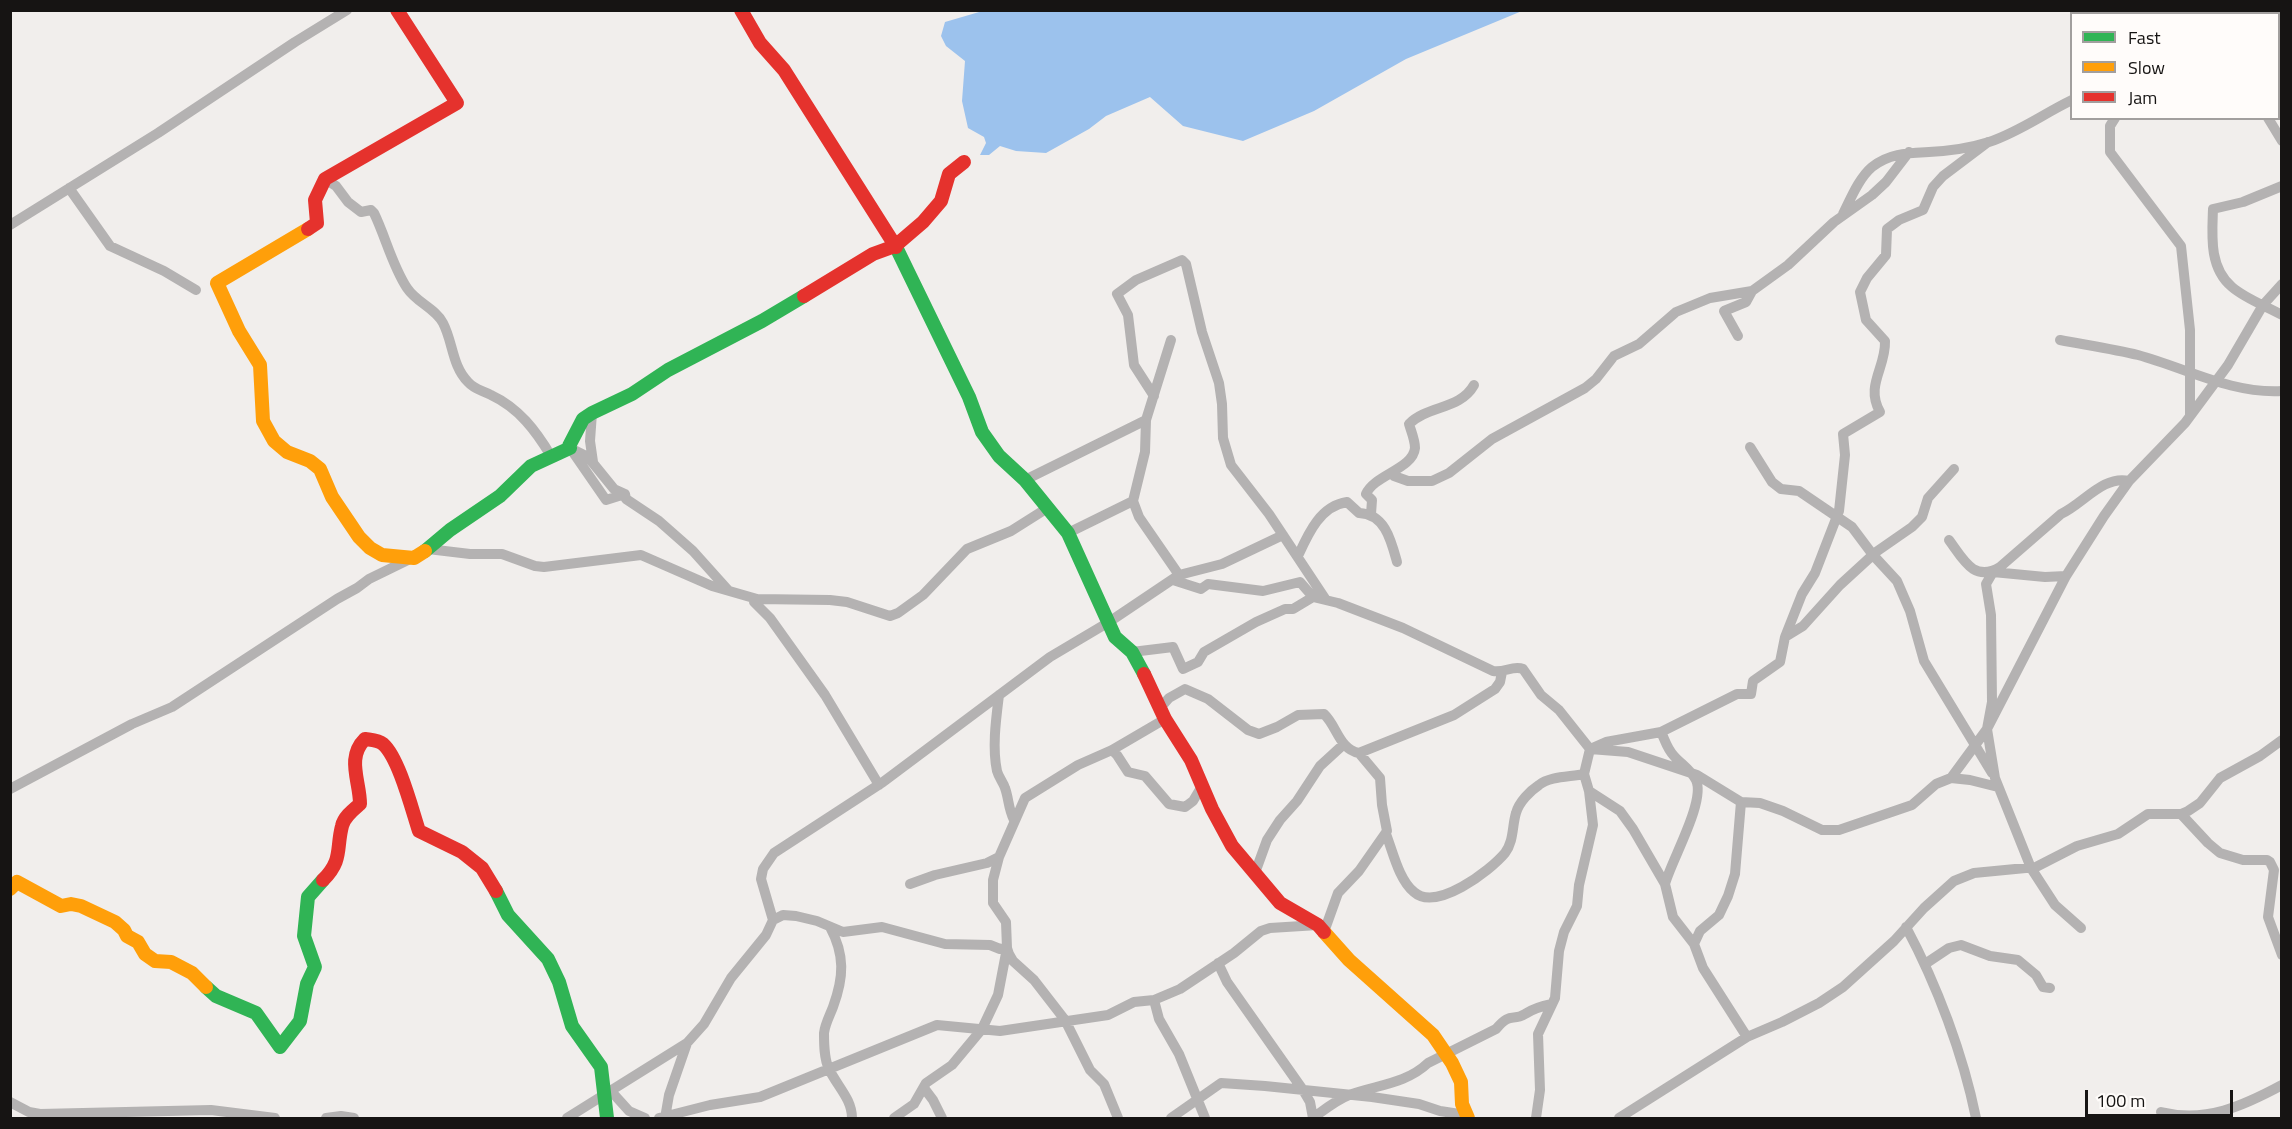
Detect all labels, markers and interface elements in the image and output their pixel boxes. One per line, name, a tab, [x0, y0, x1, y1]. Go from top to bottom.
legend	[2070, 12, 2280, 120]
text: Fast	[2128, 24, 2161, 51]
text: Slow	[2128, 54, 2165, 81]
text: Jam	[2128, 84, 2157, 111]
scale bar	[2088, 1078, 2236, 1116]
text: 100 m	[2096, 1087, 2145, 1114]

